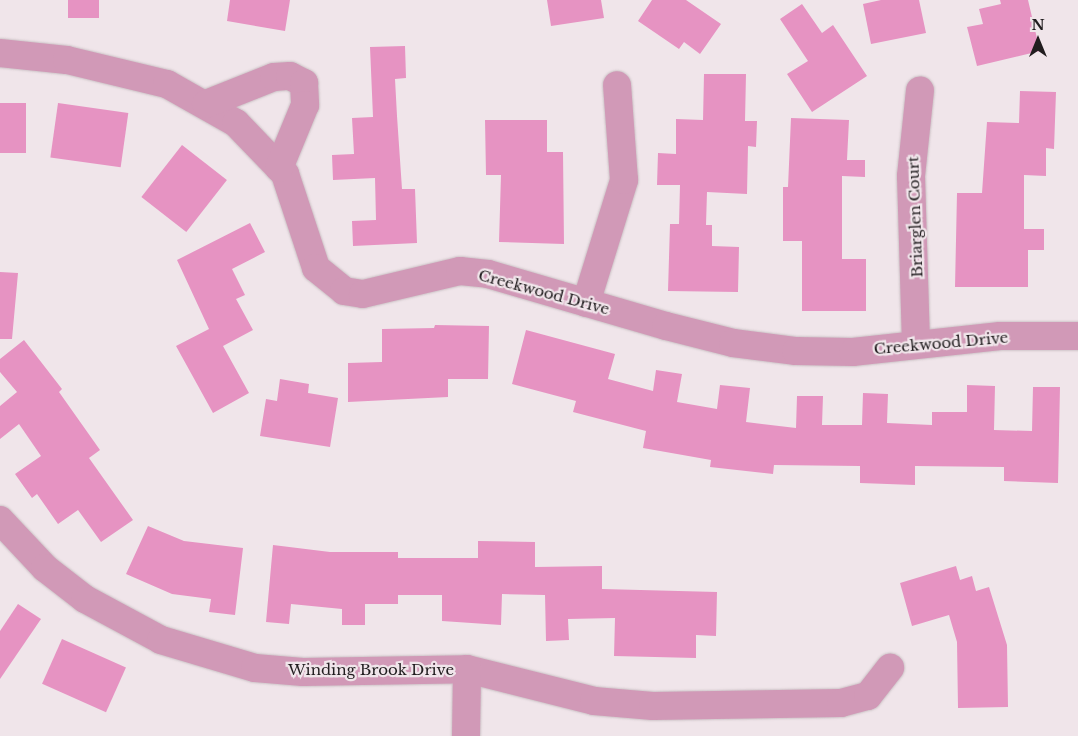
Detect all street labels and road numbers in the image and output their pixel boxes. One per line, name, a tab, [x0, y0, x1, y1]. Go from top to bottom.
street label: Briarglen Court	[904, 156, 926, 278]
street label: Creekwood Drive	[477, 266, 611, 318]
street label: Creekwood Drive	[873, 328, 1009, 358]
street label: Winding Brook Drive	[288, 661, 454, 679]

